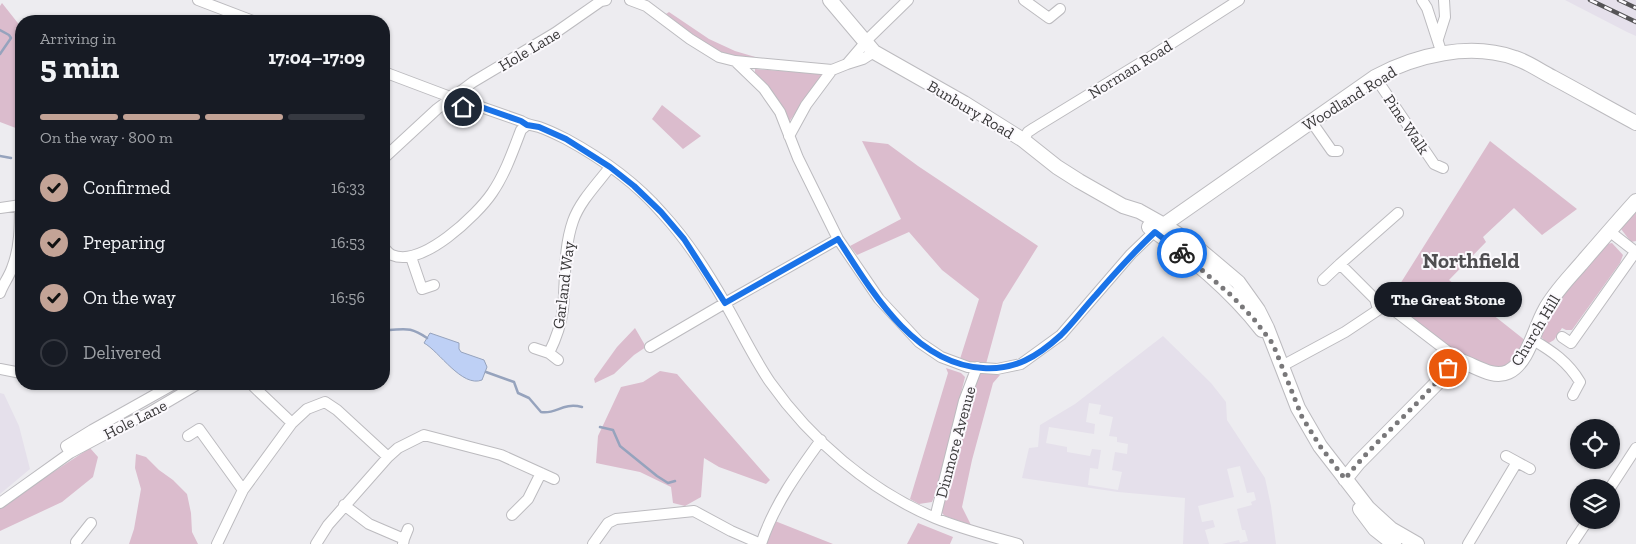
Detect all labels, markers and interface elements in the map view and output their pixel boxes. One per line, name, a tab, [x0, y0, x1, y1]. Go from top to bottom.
street label: Hole Lane	[495, 24, 563, 75]
text: Arriving in	[40, 29, 116, 48]
street label: Norman Road	[1085, 36, 1176, 103]
text: 17:04–17:09	[268, 46, 365, 69]
text: 5 min	[40, 48, 119, 86]
street label: Woodland Road	[1299, 62, 1400, 135]
street label: Bunbury Road	[924, 76, 1018, 143]
pin	[442, 86, 484, 128]
street label: Pine Walk	[1380, 91, 1434, 158]
icon: home	[449, 93, 477, 121]
text: On the way · 800 m	[40, 128, 173, 147]
icon: check	[40, 174, 68, 202]
text: Confirmed	[83, 176, 170, 199]
text: 16:33	[331, 178, 365, 197]
courier	[1157, 228, 1207, 278]
icon: check	[40, 229, 68, 257]
text: Preparing	[83, 231, 165, 254]
text: 16:53	[331, 233, 365, 252]
street label: Garland Way	[549, 239, 578, 330]
icon: bike	[1168, 239, 1196, 267]
district label: Northfield	[1423, 248, 1519, 273]
callout: The Great Stone	[1374, 283, 1522, 318]
icon: check	[40, 284, 68, 312]
text: On the way	[83, 286, 176, 309]
text: 16:56	[330, 288, 365, 307]
text: The Great Stone	[1391, 290, 1505, 309]
street label: Church Hill	[1507, 291, 1564, 369]
text: Delivered	[83, 341, 161, 364]
pin	[1427, 347, 1469, 389]
icon: bag	[1434, 354, 1462, 382]
street label: Dinmore Avenue	[931, 384, 980, 500]
street label: Hole Lane	[100, 395, 170, 443]
map controls	[1570, 419, 1620, 529]
button: locate	[1570, 419, 1620, 469]
button: layers	[1570, 479, 1620, 529]

